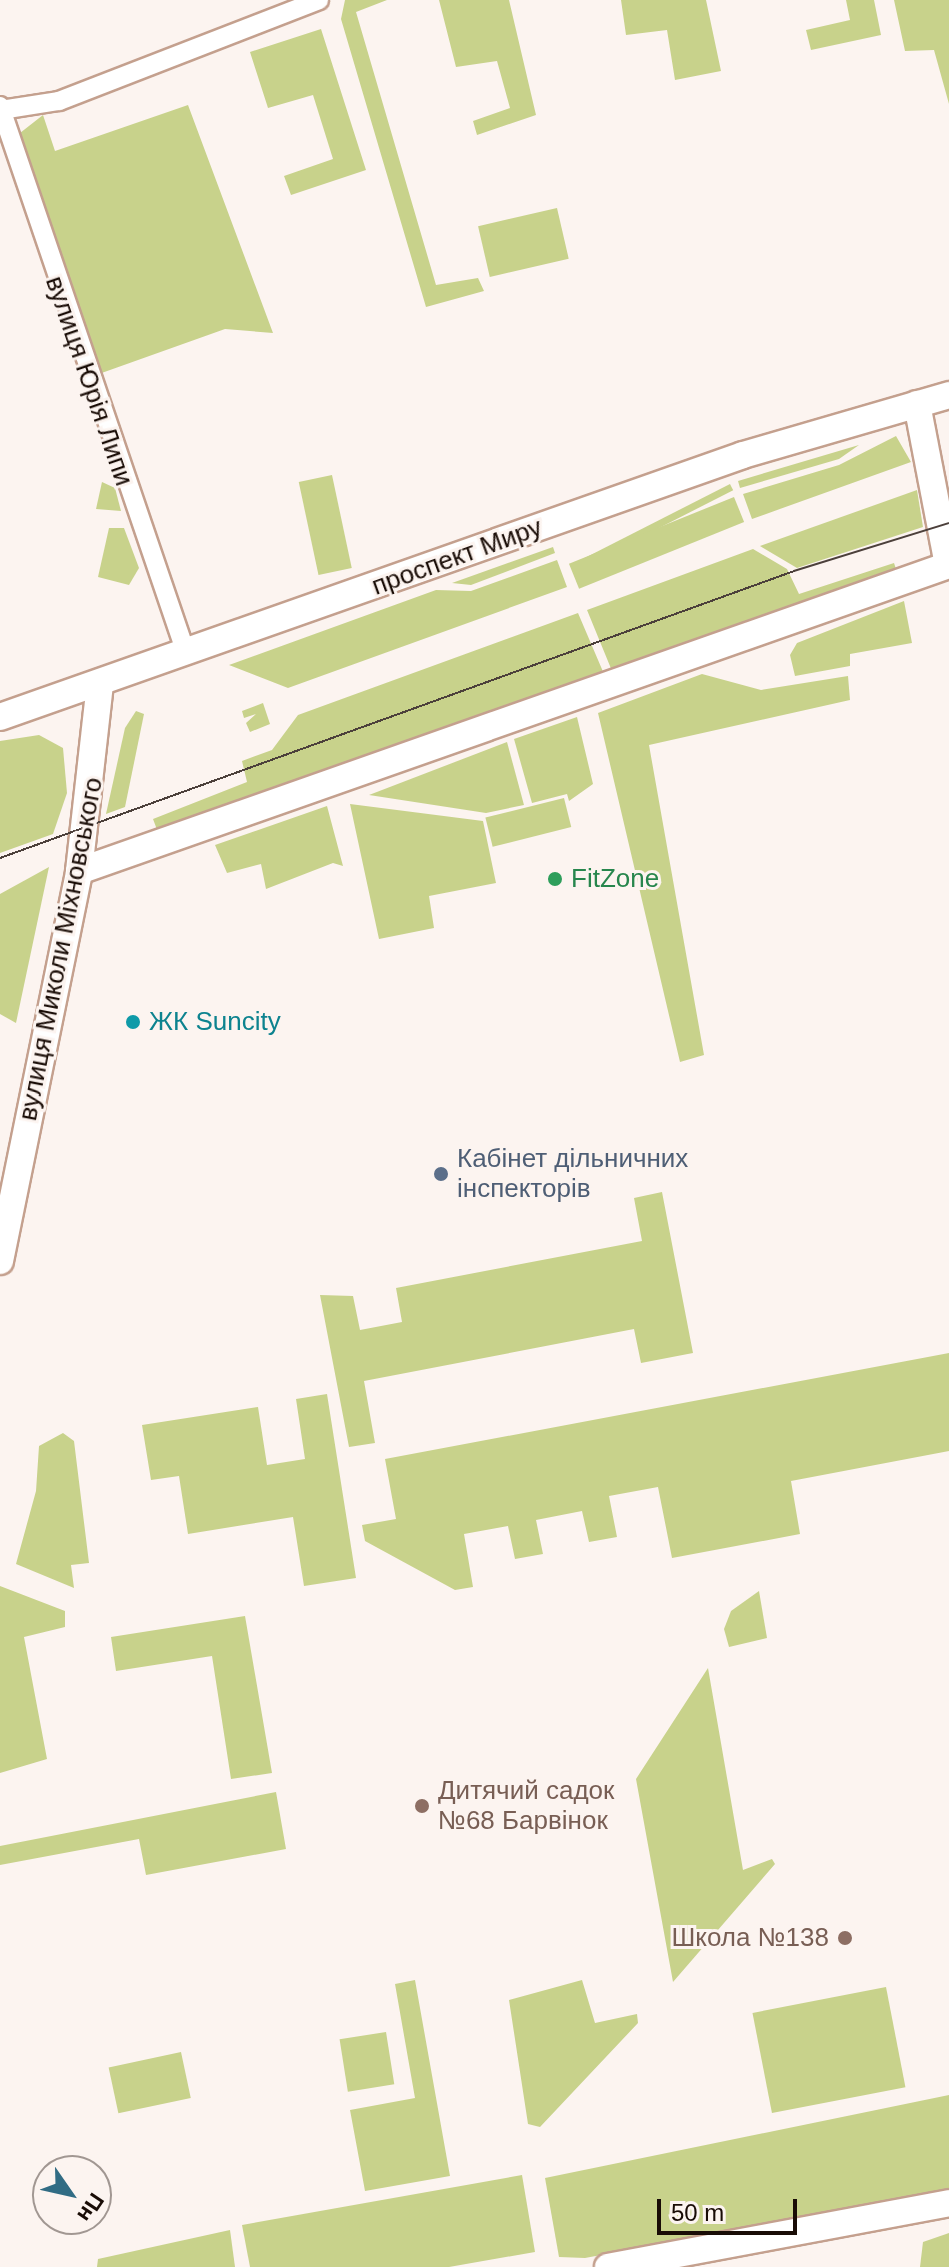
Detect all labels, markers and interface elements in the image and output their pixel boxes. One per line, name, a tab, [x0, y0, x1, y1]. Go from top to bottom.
street label: вулиця Юрія Липи	[39, 272, 139, 490]
street label: проспект Миру	[368, 512, 546, 602]
street label: вулиця Миколи Міхновського	[12, 775, 110, 1123]
place label: FitZone	[571, 863, 659, 895]
marker: FitZone	[546, 870, 564, 888]
place label: ЖК Suncity	[149, 1006, 281, 1038]
marker: ЖК Suncity	[124, 1013, 142, 1031]
place label: Кабінет дільничних інспекторів	[457, 1143, 688, 1204]
marker: Кабінет дільничних інспекторів	[432, 1165, 450, 1183]
place label: Дитячий садок №68 Барвінок	[438, 1775, 614, 1836]
marker: Дитячий садок №68 Барвінок	[413, 1797, 431, 1815]
place label: Школа №138	[671, 1922, 829, 1954]
marker: Школа №138	[836, 1929, 854, 1947]
north arrow	[32, 2155, 112, 2235]
scale bar	[661, 2183, 801, 2233]
text: Пн	[72, 2189, 109, 2227]
text: 50 m	[671, 2199, 724, 2226]

